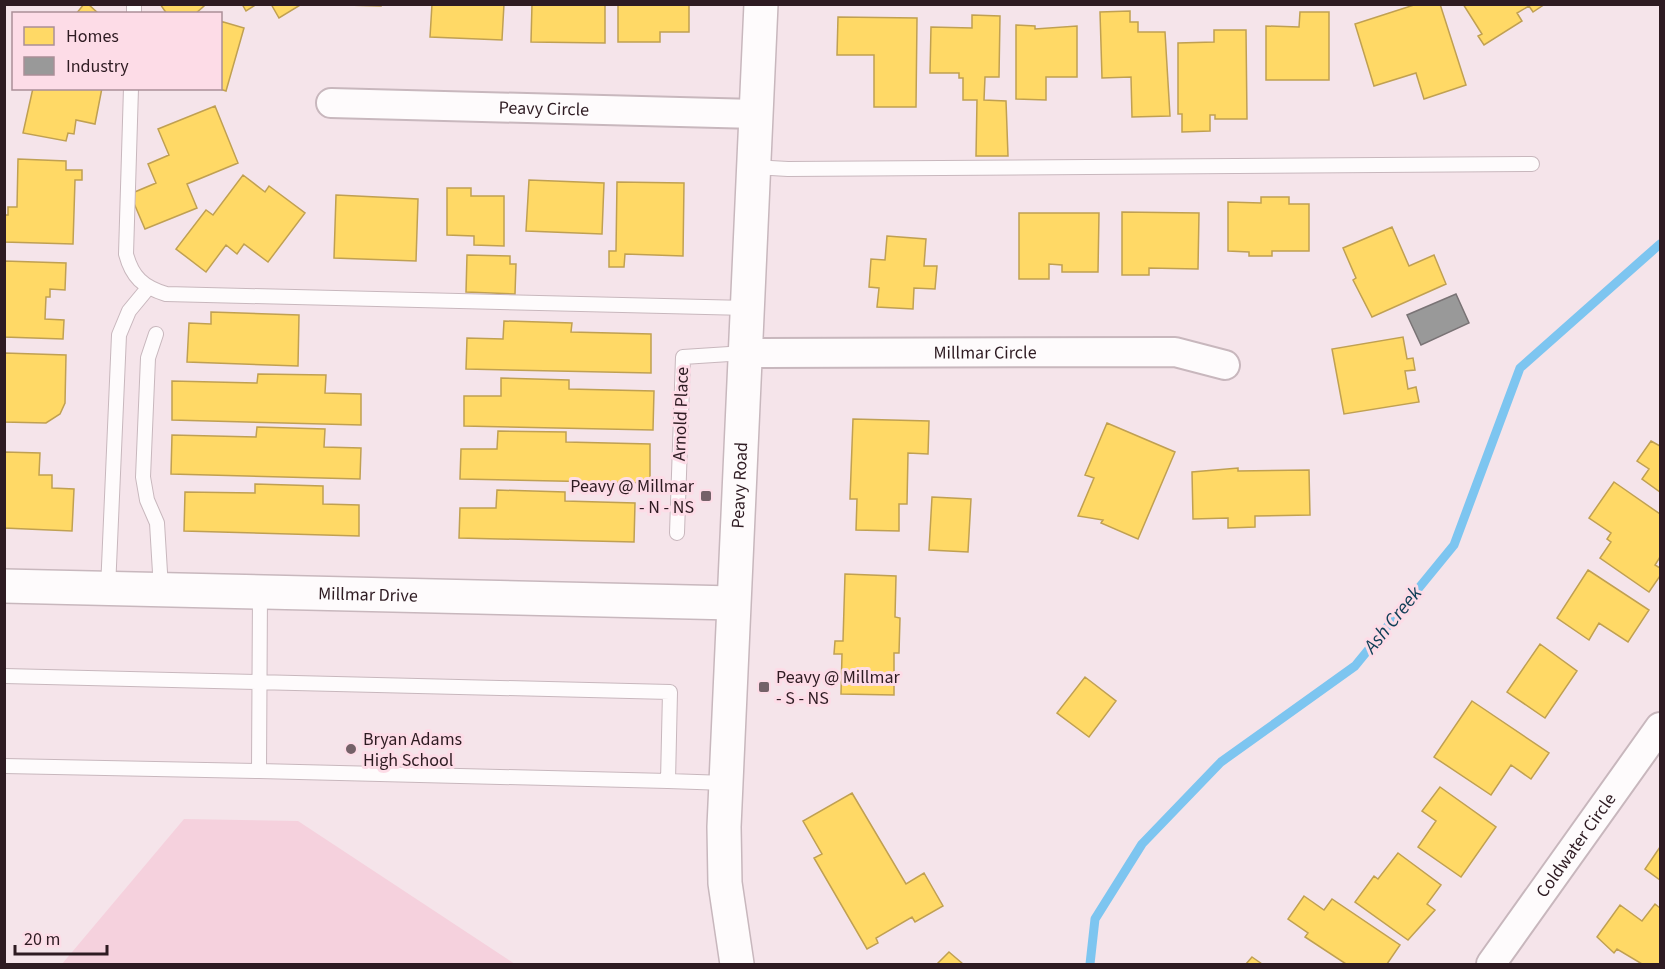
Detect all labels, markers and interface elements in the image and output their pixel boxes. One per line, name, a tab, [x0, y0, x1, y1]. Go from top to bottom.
legend	[12, 12, 222, 90]
text: Homes	[66, 24, 119, 49]
text: Industry	[66, 54, 129, 79]
street label: Peavy Circle	[498, 95, 590, 122]
street label: Millmar Circle	[933, 340, 1037, 365]
street label: Arnold Place	[667, 366, 695, 462]
street label: Peavy Road	[725, 441, 754, 529]
place label: Peavy @ Millmar - N - NS	[570, 474, 695, 520]
marker: Peavy @ Millmar - N - NS	[699, 489, 713, 503]
water label: Ash Creek	[1356, 580, 1429, 661]
street label: Millmar Drive	[318, 581, 418, 608]
place label: Peavy @ Millmar - S - NS	[776, 665, 900, 711]
marker: Peavy @ Millmar - S - NS	[757, 680, 771, 694]
place label: Bryan Adams High School	[363, 727, 462, 773]
marker: Bryan Adams High School	[344, 742, 358, 756]
street label: Coldwater Circle	[1530, 788, 1622, 903]
scale bar	[15, 918, 106, 956]
text: 20 m	[24, 927, 60, 952]

